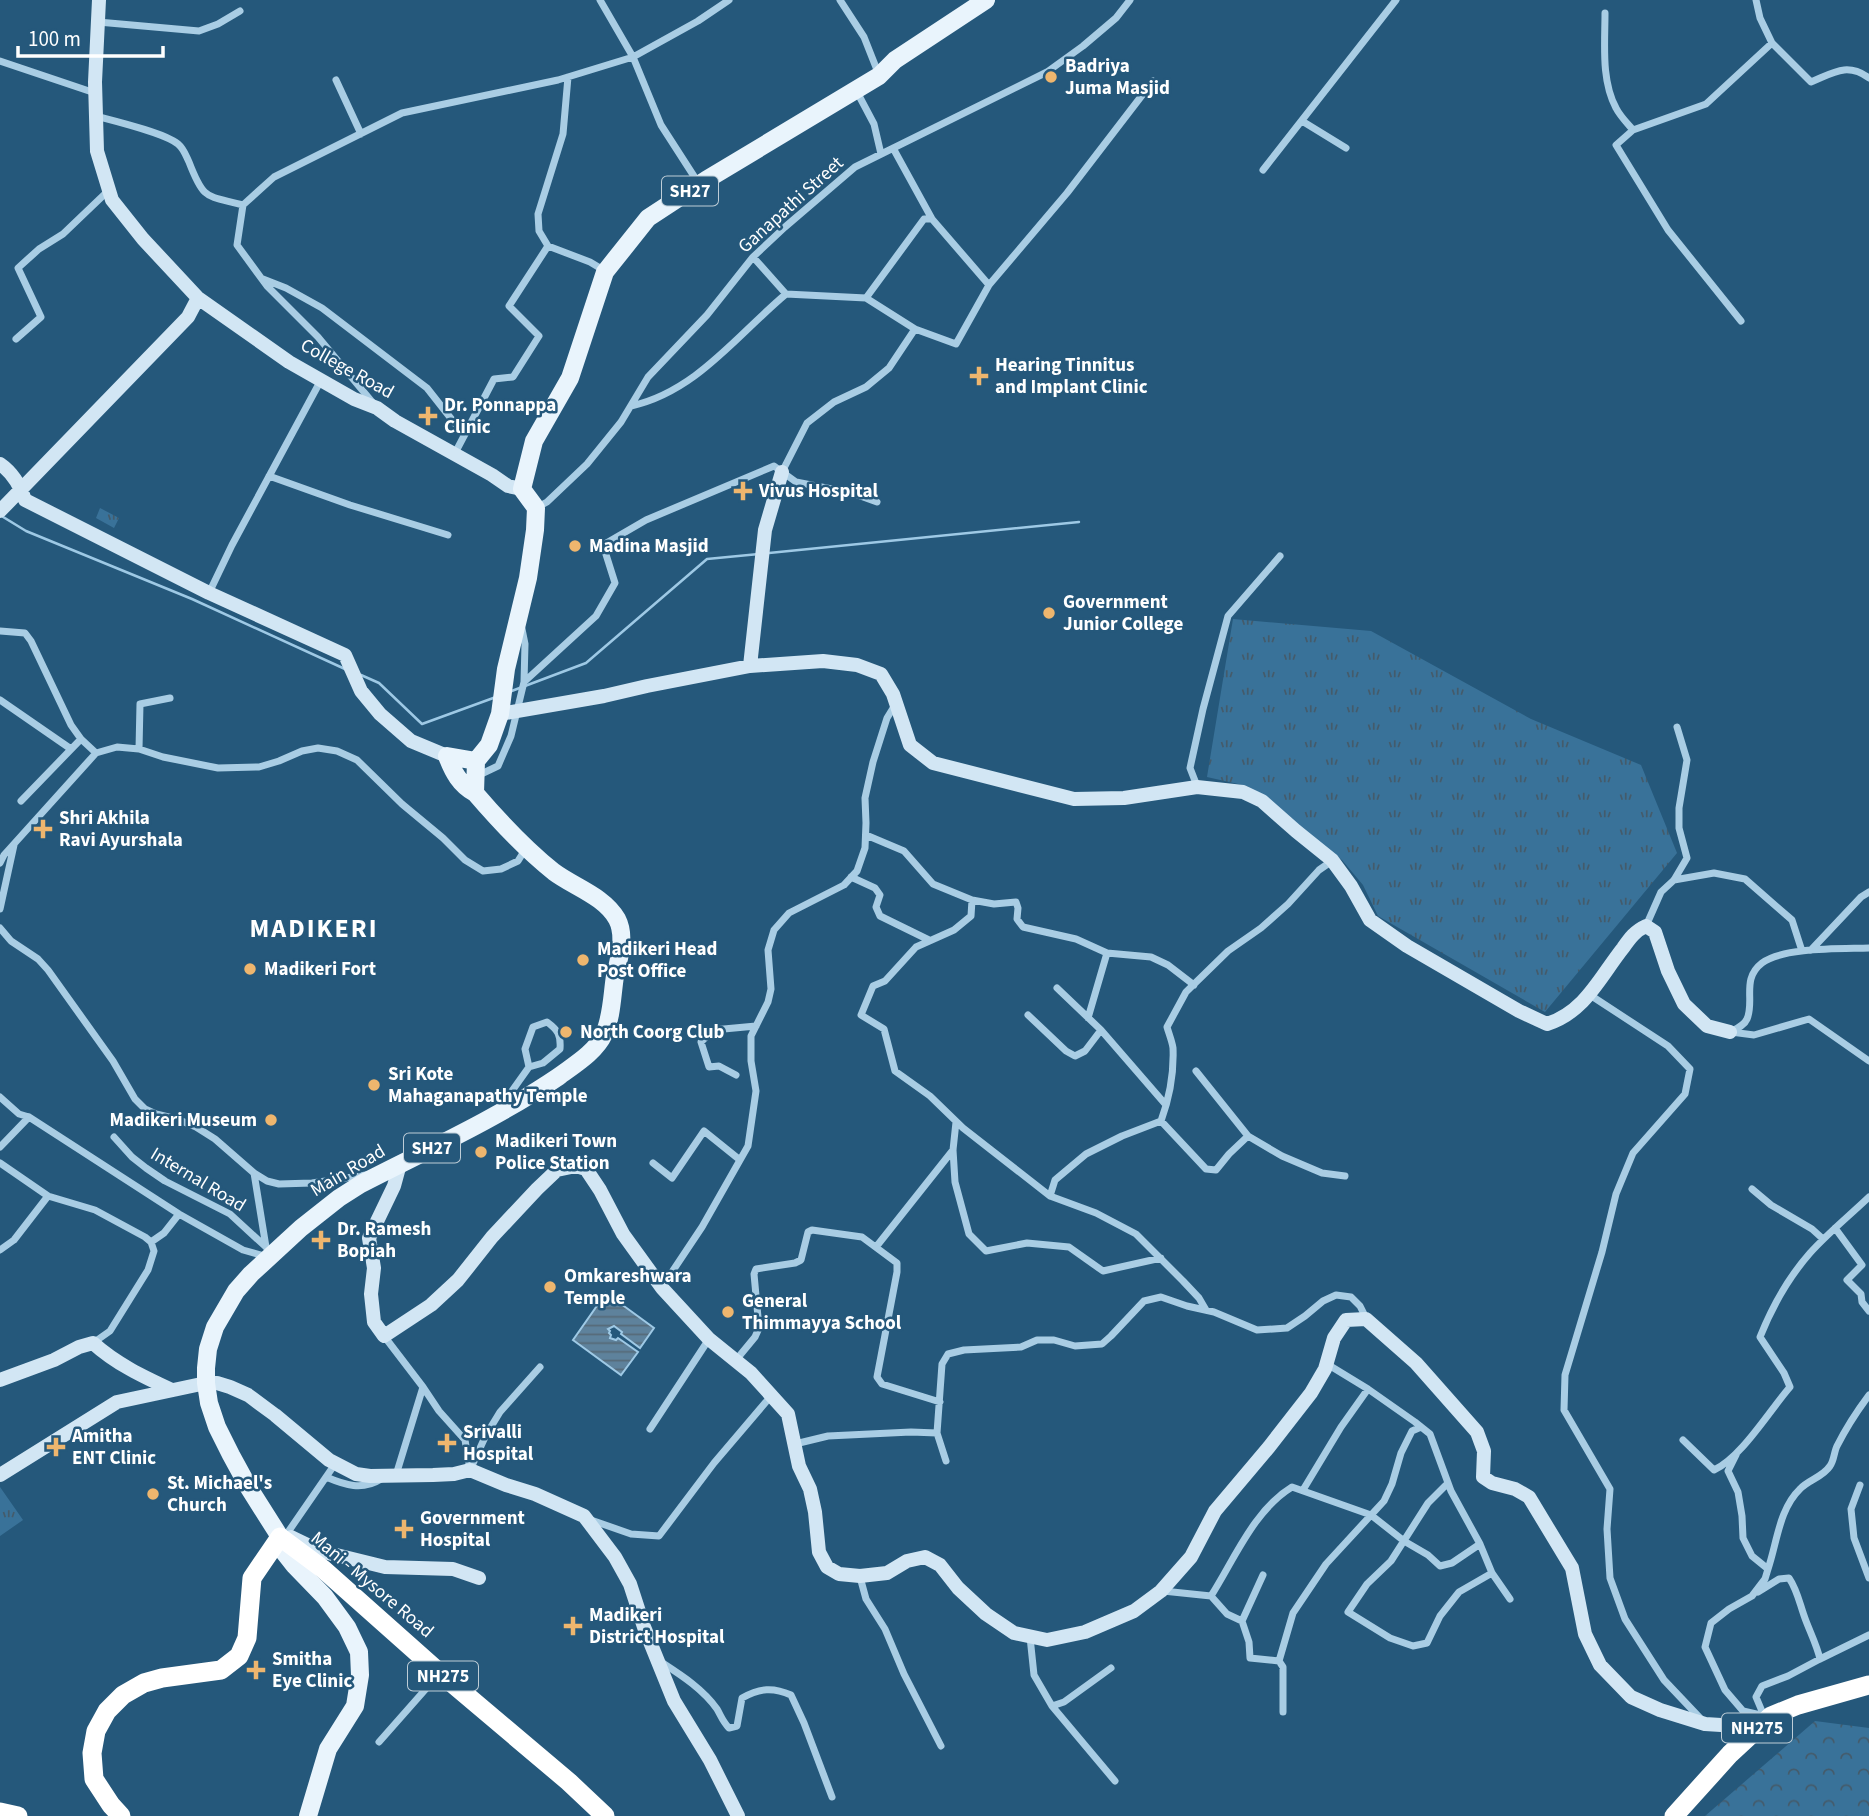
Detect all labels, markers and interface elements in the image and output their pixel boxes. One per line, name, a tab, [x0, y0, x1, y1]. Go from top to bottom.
scale bar	[18, 14, 163, 58]
text: 100 m	[28, 24, 81, 54]
place label: Badriya Juma Masjid	[1065, 53, 1170, 102]
marker: Badriya Juma Masjid	[1043, 69, 1059, 85]
street label: Ganapathi Street	[732, 150, 850, 260]
road number: SH27	[662, 176, 718, 206]
street label: College Road	[295, 332, 399, 406]
place label: Hearing Tinnitus and Implant Clinic	[995, 352, 1148, 401]
marker: Hearing Tinnitus and Implant Clinic	[969, 366, 989, 386]
place label: Dr. Ponnappa Clinic	[444, 392, 556, 441]
marker: Dr. Ponnappa Clinic	[418, 406, 438, 426]
place label: Vivus Hospital	[758, 478, 878, 505]
marker: Vivus Hospital	[733, 481, 753, 501]
place label: Madina Masjid	[589, 533, 709, 560]
marker: Madina Masjid	[567, 538, 583, 554]
place label: Government Junior College	[1063, 589, 1183, 638]
marker: Government Junior College	[1041, 605, 1057, 621]
place label: Shri Akhila Ravi Ayurshala	[59, 805, 183, 854]
marker: Shri Akhila Ravi Ayurshala	[33, 819, 53, 839]
district label: MADIKERI	[249, 910, 379, 947]
place label: Madikeri Head Post Office	[597, 936, 717, 985]
marker: Madikeri Head Post Office	[575, 952, 591, 968]
place label: Madikeri Fort	[264, 956, 376, 983]
marker: Madikeri Fort	[242, 961, 258, 977]
place label: North Coorg Club	[580, 1019, 724, 1046]
marker: North Coorg Club	[558, 1024, 574, 1040]
place label: Sri Kote Mahaganapathy Temple	[388, 1061, 588, 1110]
marker: Sri Kote Mahaganapathy Temple	[366, 1077, 382, 1093]
place label: Madikeri Museum	[109, 1107, 257, 1134]
marker: Madikeri Museum	[263, 1112, 279, 1128]
place label: Madikeri Town Police Station	[495, 1128, 617, 1177]
road number: SH27	[404, 1134, 460, 1162]
street label: Main Road	[305, 1138, 391, 1204]
street label: Internal Road	[145, 1141, 251, 1219]
marker: Madikeri Town Police Station	[473, 1144, 489, 1160]
place label: Dr. Ramesh Bopiah	[337, 1216, 431, 1265]
marker: Dr. Ramesh Bopiah	[311, 1230, 331, 1250]
place label: Omkareshwara Temple	[564, 1263, 692, 1312]
marker: Omkareshwara Temple	[542, 1279, 558, 1295]
place label: General Thimmayya School	[742, 1288, 902, 1337]
marker: General Thimmayya School	[720, 1304, 736, 1320]
place label: Srivalli Hospital	[463, 1419, 534, 1468]
place label: Amitha ENT Clinic	[71, 1423, 156, 1472]
marker: Srivalli Hospital	[437, 1433, 457, 1453]
marker: Amitha ENT Clinic	[46, 1437, 66, 1457]
place label: St. Michael's Church	[167, 1470, 272, 1519]
marker: St. Michael's Church	[145, 1486, 161, 1502]
place label: Government Hospital	[420, 1505, 525, 1554]
marker: Government Hospital	[394, 1519, 414, 1539]
street label: Mani - Mysore Road	[305, 1525, 439, 1645]
place label: Madikeri District Hospital	[589, 1602, 725, 1651]
marker: Madikeri District Hospital	[563, 1616, 583, 1636]
place label: Smitha Eye Clinic	[272, 1646, 352, 1695]
marker: Smitha Eye Clinic	[246, 1660, 266, 1680]
road number: NH275	[408, 1661, 478, 1690]
road number: NH275	[1722, 1714, 1792, 1742]

